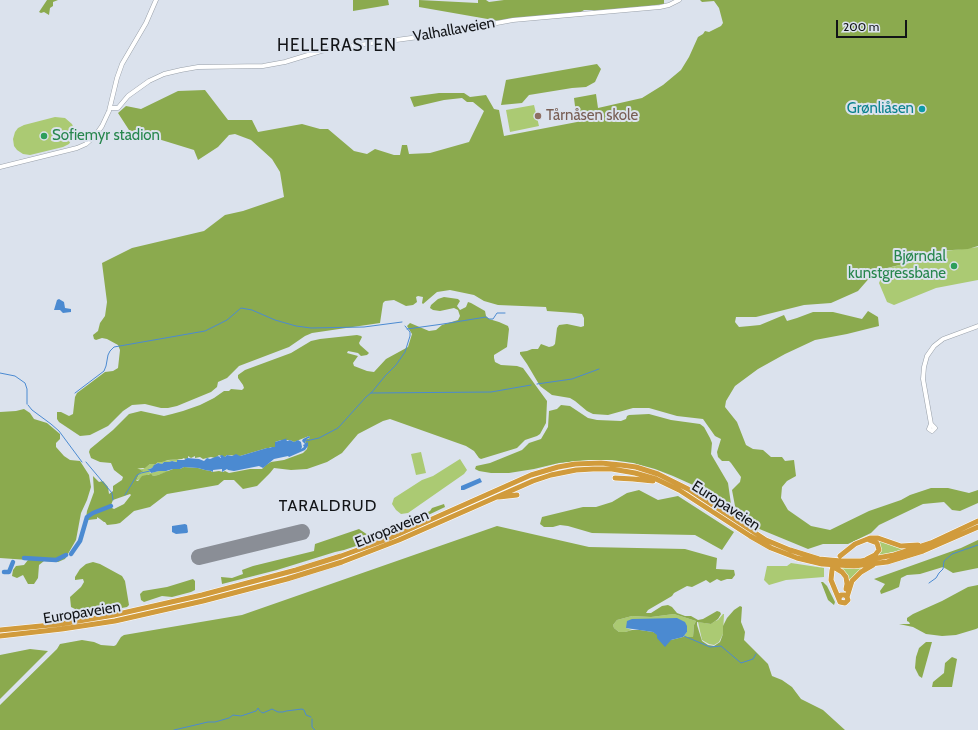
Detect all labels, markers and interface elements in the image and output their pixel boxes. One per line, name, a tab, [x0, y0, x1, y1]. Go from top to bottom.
scale bar	[838, 12, 909, 38]
street label: Valhallaveien	[412, 14, 496, 46]
text: 200 m	[843, 19, 879, 34]
district label: HELLERASTEN	[277, 36, 397, 56]
place label: Grønliåsen	[847, 100, 914, 118]
marker: Grønliåsen	[917, 104, 927, 114]
place label: Tårnåsen skole	[546, 107, 638, 125]
marker: Tårnåsen skole	[533, 111, 543, 121]
place label: Sofiemyr stadion	[52, 127, 160, 145]
marker: Sofiemyr stadion	[39, 131, 49, 141]
place label: Bjørndal kunstgressbane	[848, 248, 946, 283]
marker: Bjørndal kunstgressbane	[949, 261, 959, 271]
street label: Europaveien	[688, 477, 764, 535]
district label: TARALDRUD	[279, 496, 377, 516]
street label: Europaveien	[352, 506, 432, 552]
street label: Europaveien	[42, 598, 122, 628]

